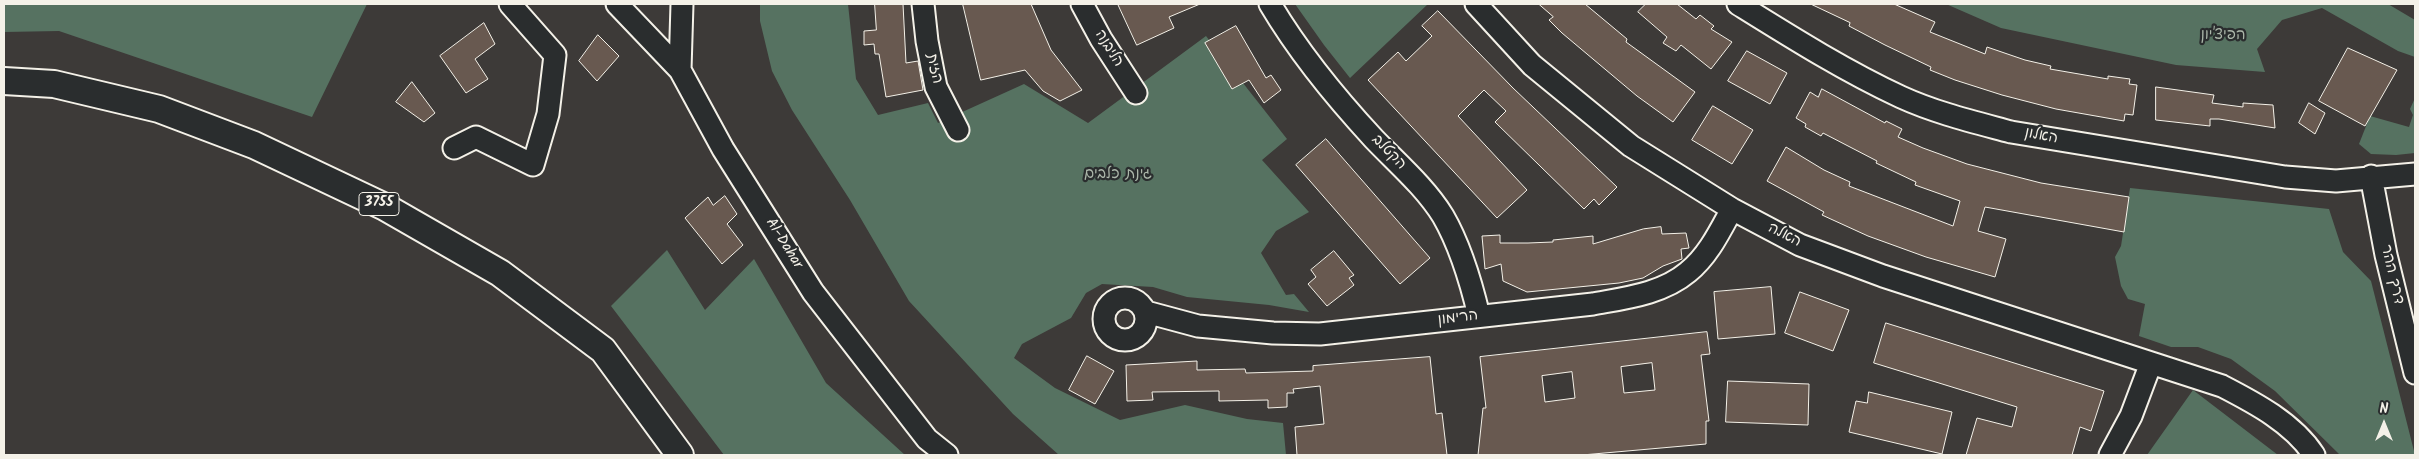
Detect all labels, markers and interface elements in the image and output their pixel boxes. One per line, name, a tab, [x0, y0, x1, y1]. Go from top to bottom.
street label: הליבנה	[1090, 27, 1126, 71]
park label: הפיצ'יון	[2200, 27, 2246, 45]
street label: הזית	[921, 52, 945, 86]
street label: האלון	[2023, 125, 2059, 149]
street label: הקטלב	[1367, 132, 1409, 174]
park label: גינת כלבים	[1084, 166, 1152, 184]
road number: 3755	[359, 192, 399, 215]
street label: Al-Dahar	[760, 215, 806, 273]
street label: האלה	[1764, 220, 1804, 252]
street label: דרך ההר	[2375, 244, 2407, 306]
street label: הרימון	[1437, 308, 1479, 330]
text: N	[2380, 398, 2388, 420]
north arrow	[2359, 399, 2409, 449]

